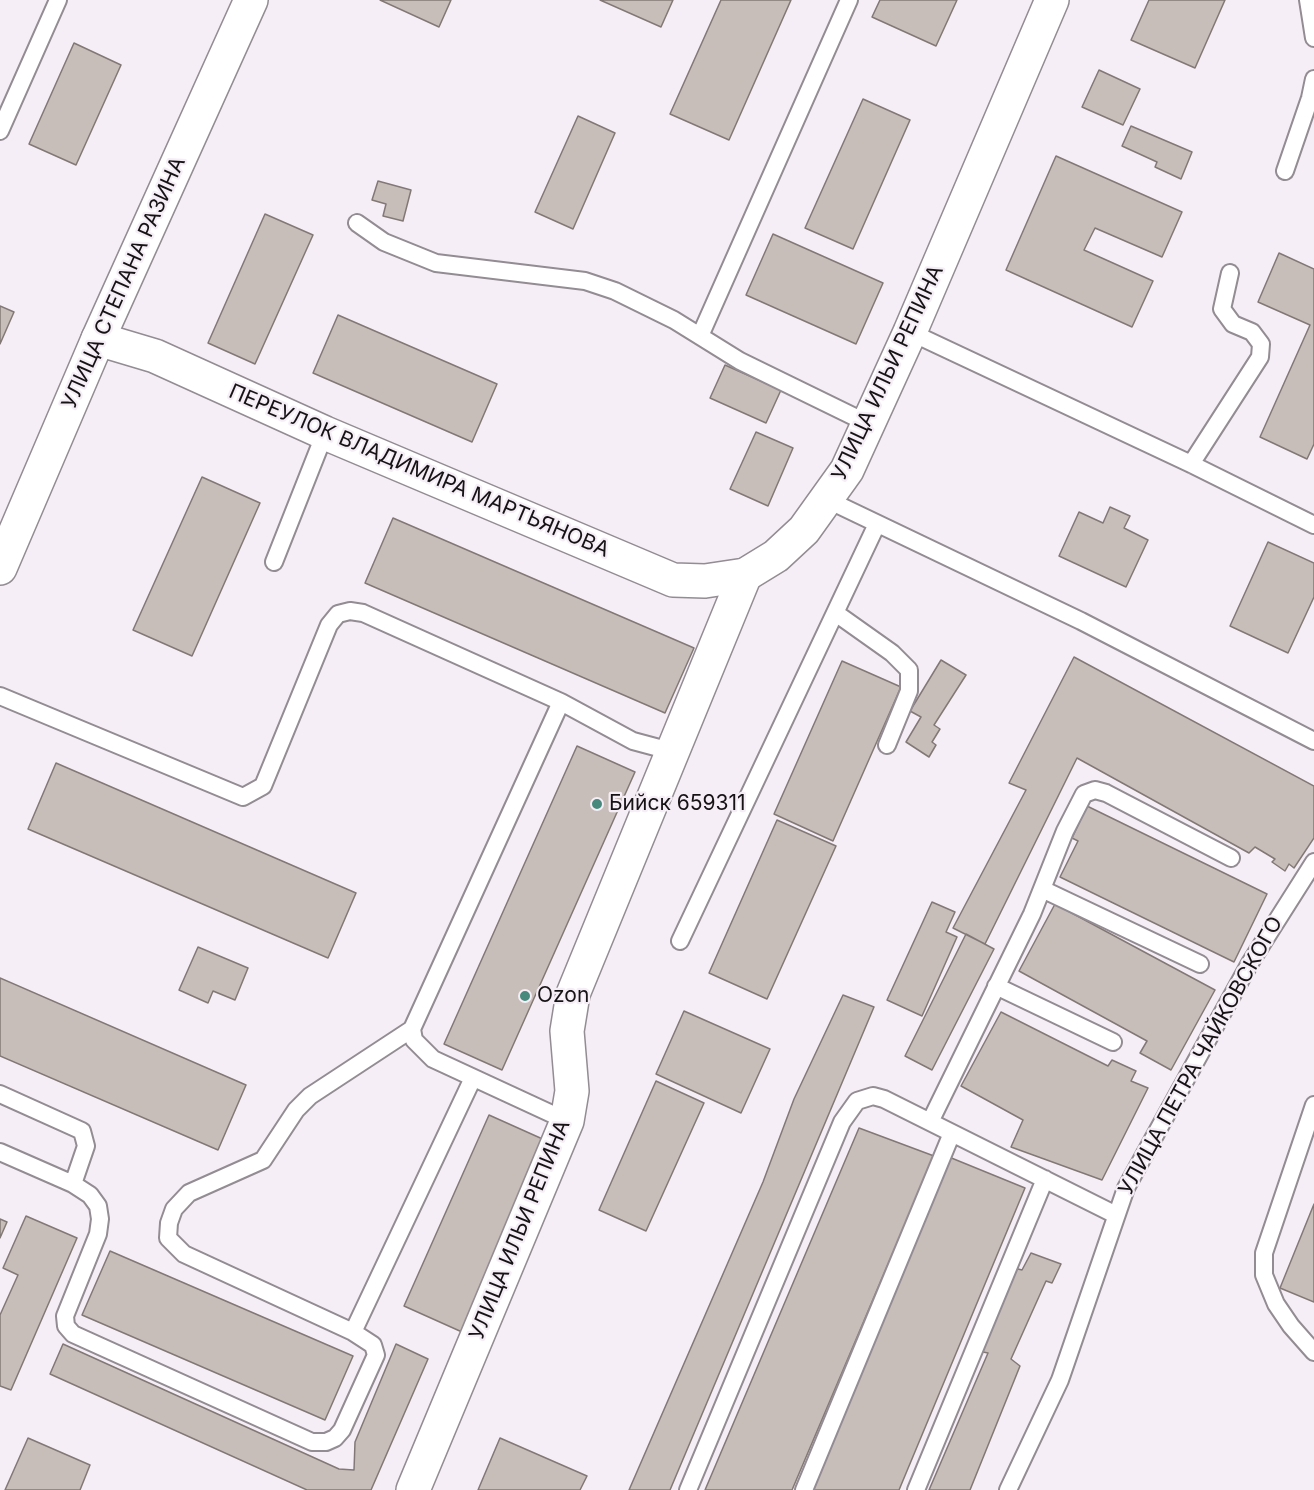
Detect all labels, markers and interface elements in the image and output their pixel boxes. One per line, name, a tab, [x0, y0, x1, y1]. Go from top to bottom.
street label: УЛИЦА СТЕПАНА РАЗИНА	[57, 153, 191, 413]
street label: УЛИЦА ИЛЬИ РЕПИНА	[827, 261, 949, 485]
street label: ПЕРЕУЛОК ВЛАДИМИРА МАРТЬЯНОВА	[225, 379, 613, 563]
place label: Бийск 659311	[609, 791, 746, 817]
marker: Бийск 659311	[590, 797, 604, 811]
street label: УЛИЦА ПЕТРА ЧАЙКОВСКОГО	[1114, 912, 1288, 1200]
place label: Ozon	[537, 983, 589, 1009]
marker: Ozon	[518, 989, 532, 1003]
street label: УЛИЦА ИЛЬИ РЕПИНА	[464, 1116, 576, 1344]

